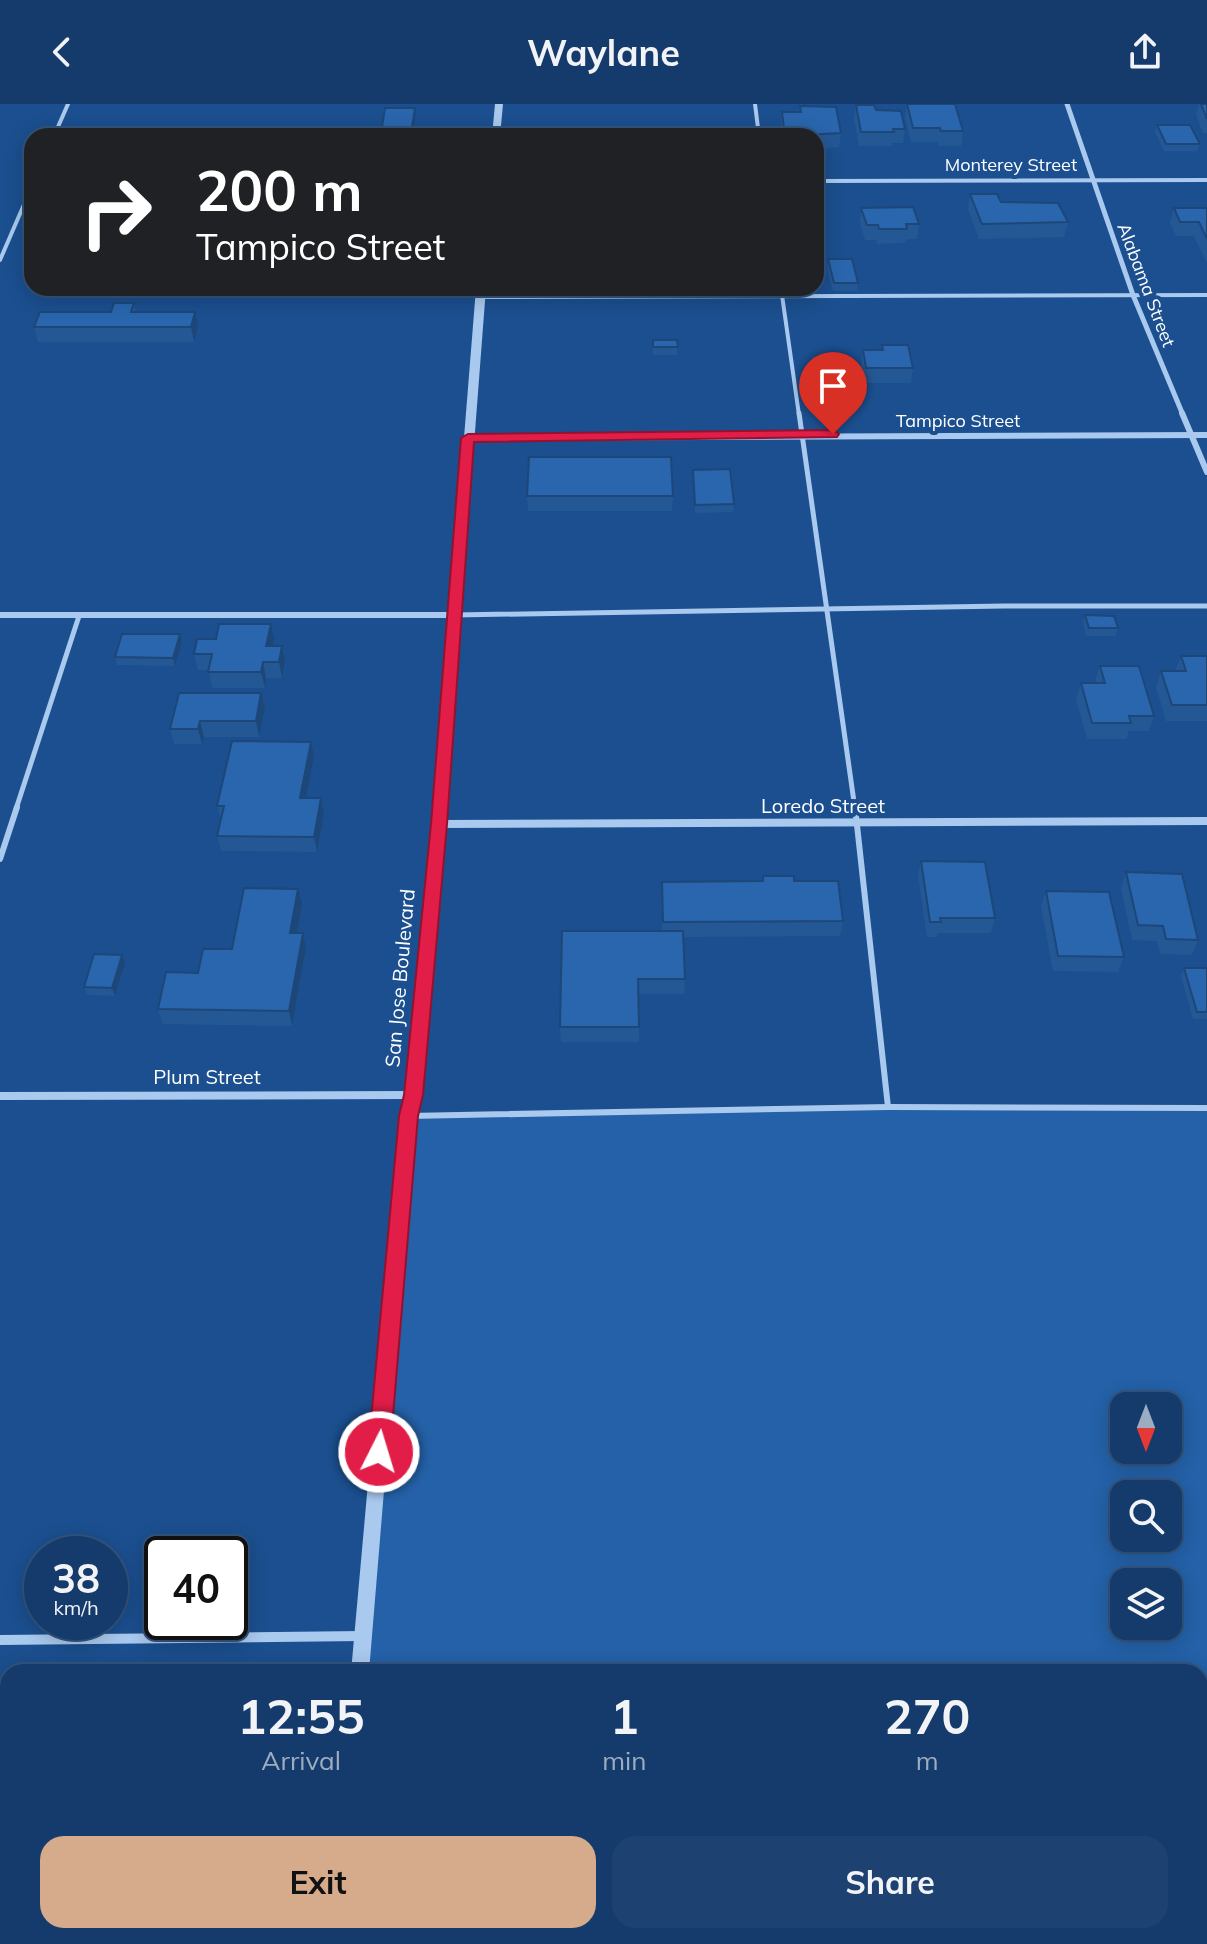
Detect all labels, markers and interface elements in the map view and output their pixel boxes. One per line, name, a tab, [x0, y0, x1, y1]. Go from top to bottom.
icon: back	[40, 30, 84, 74]
text: Waylane	[527, 30, 680, 75]
icon: share	[1123, 30, 1167, 74]
street label: Monterey Street	[945, 153, 1077, 176]
text: 200 m	[196, 155, 363, 225]
icon: right	[64, 160, 168, 264]
street label: Alabama Street	[1112, 220, 1181, 350]
text: Tampico Street	[196, 224, 445, 269]
pin	[799, 352, 867, 434]
icon: arrive	[811, 364, 855, 408]
street label: Tampico Street	[896, 409, 1020, 432]
street label: Loredo Street	[761, 793, 885, 818]
street label: San Jose Boulevard	[379, 888, 420, 1068]
street label: Plum Street	[153, 1064, 261, 1089]
north arrow	[1110, 1392, 1182, 1464]
map controls	[1110, 1392, 1182, 1640]
position arrow	[337, 1410, 421, 1494]
button: search	[1110, 1480, 1182, 1552]
speed limit sign: 40	[144, 1536, 248, 1640]
text: 38	[52, 1553, 100, 1603]
button: layers	[1110, 1568, 1182, 1640]
text: km/h	[53, 1595, 99, 1620]
text: 12:55	[238, 1686, 365, 1746]
text: 1	[610, 1686, 639, 1746]
text: 270	[884, 1686, 970, 1746]
text: Arrival	[261, 1744, 341, 1777]
text: min	[602, 1744, 646, 1777]
text: m	[916, 1744, 939, 1777]
button: Exit	[40, 1836, 596, 1928]
button: Share	[612, 1836, 1168, 1928]

